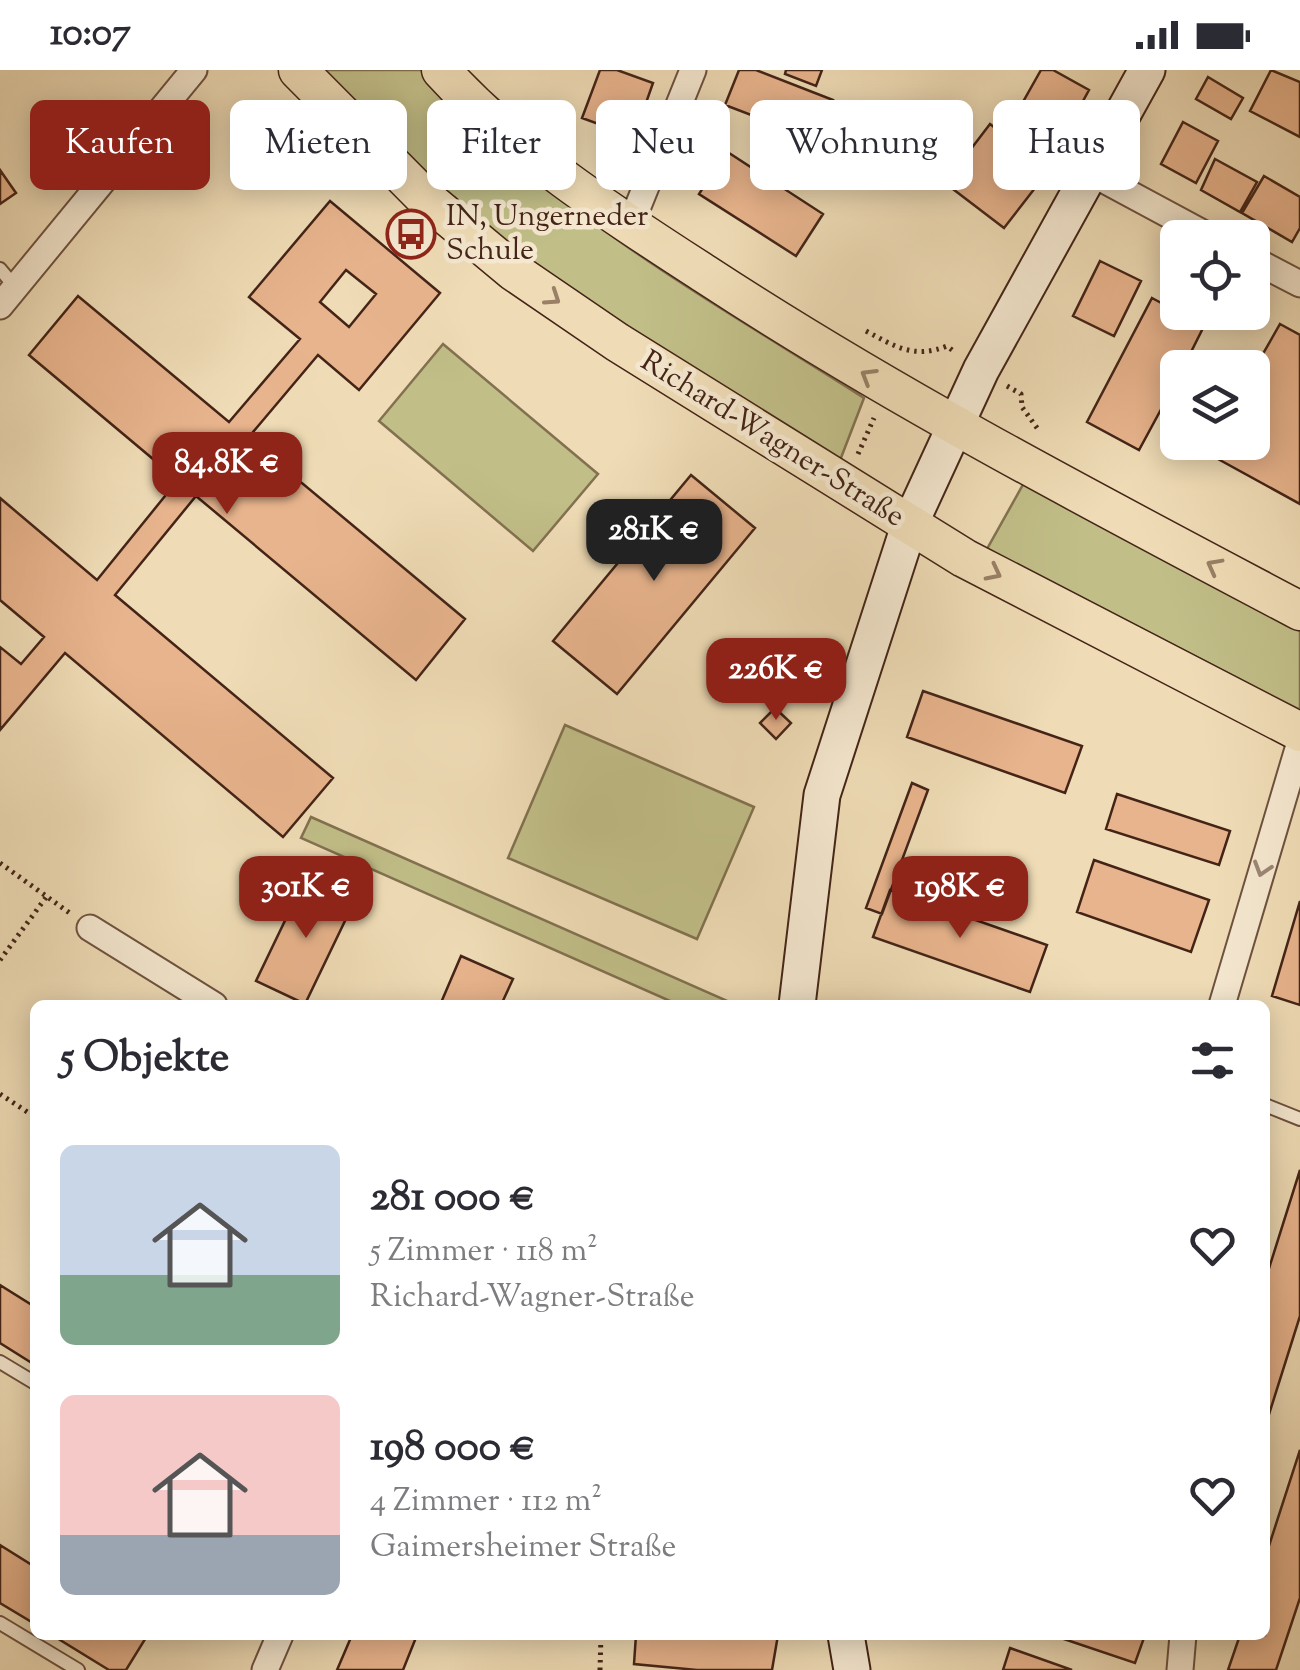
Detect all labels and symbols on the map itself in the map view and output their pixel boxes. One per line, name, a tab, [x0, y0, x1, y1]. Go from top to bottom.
place label: IN, Ungerneder Schule	[446, 196, 648, 273]
bus stop icon: IN, Ungerneder Schule	[385, 208, 437, 260]
one-way arrow	[541, 286, 560, 304]
street label: Richard-Wagner-Straße	[632, 341, 912, 539]
one-way arrow	[861, 369, 879, 388]
pin: 84.8K €	[135, 432, 319, 517]
pin: 281K €	[573, 499, 735, 584]
one-way arrow	[1206, 558, 1224, 578]
one-way arrow	[983, 561, 1001, 580]
pin: 226K €	[695, 638, 857, 723]
pin: 301K €	[225, 856, 387, 941]
pin: 198K €	[879, 856, 1041, 941]
one-way arrow	[1253, 859, 1274, 876]

